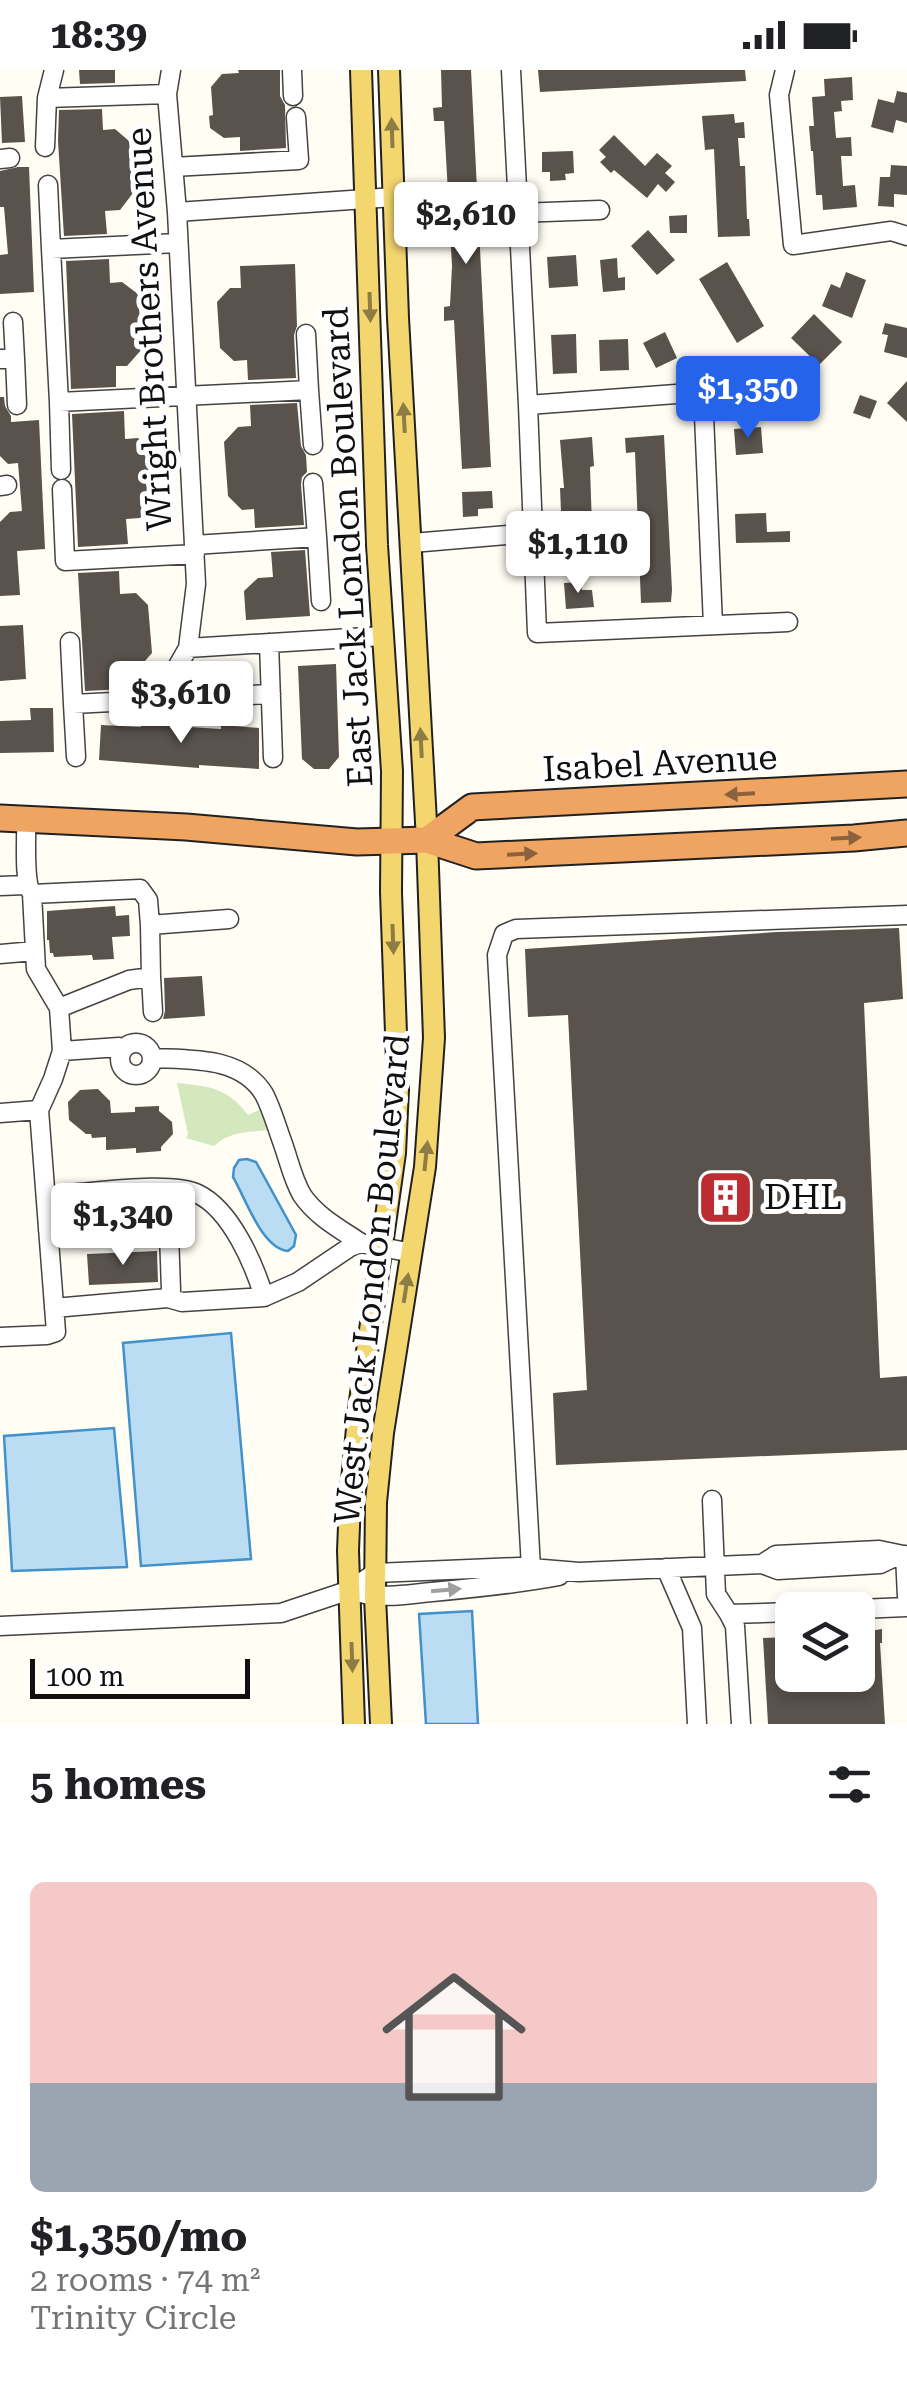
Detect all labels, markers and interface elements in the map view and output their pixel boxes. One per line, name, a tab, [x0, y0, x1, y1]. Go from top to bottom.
text: 18:39	[50, 13, 147, 57]
one-way arrow	[383, 117, 399, 149]
street label: Wright Brothers Avenue	[118, 126, 181, 532]
pin: $2,610	[385, 182, 547, 267]
text: $2,610	[416, 195, 516, 233]
one-way arrow	[362, 292, 378, 324]
street label: East Jack London Boulevard	[315, 306, 382, 788]
pin: $1,350	[667, 356, 829, 441]
text: $1,350	[698, 369, 798, 407]
one-way arrow	[396, 402, 412, 434]
pin: $1,110	[497, 511, 659, 596]
text: $1,110	[528, 524, 628, 562]
pin: $3,610	[100, 661, 262, 746]
text: $3,610	[131, 674, 231, 712]
one-way arrow	[413, 727, 429, 758]
street label: Isabel Avenue	[542, 737, 779, 790]
one-way arrow	[723, 786, 755, 802]
one-way arrow	[831, 830, 863, 846]
one-way arrow	[506, 846, 538, 862]
one-way arrow	[385, 923, 401, 955]
street label: West Jack London Boulevard	[326, 1032, 419, 1526]
one-way arrow	[418, 1140, 434, 1172]
building icon: DHL	[695, 1167, 755, 1227]
place label: DHL	[764, 1177, 842, 1218]
pin: $1,340	[42, 1183, 204, 1268]
text: $1,340	[73, 1196, 173, 1234]
one-way arrow	[399, 1272, 414, 1304]
one-way arrow	[431, 1582, 462, 1598]
map controls	[775, 1592, 875, 1692]
button: layers	[775, 1592, 875, 1692]
one-way arrow	[344, 1642, 360, 1674]
scale bar	[30, 1654, 250, 1698]
text: 100 m	[45, 1660, 125, 1693]
icon: filters	[822, 1757, 877, 1812]
text: 5 homes	[30, 1760, 206, 1809]
icon: home	[364, 1947, 544, 2127]
text: $1,350/mo	[30, 2212, 247, 2261]
text: 2 rooms · 74 m²	[30, 2261, 260, 2299]
text: Trinity Circle	[30, 2299, 236, 2337]

